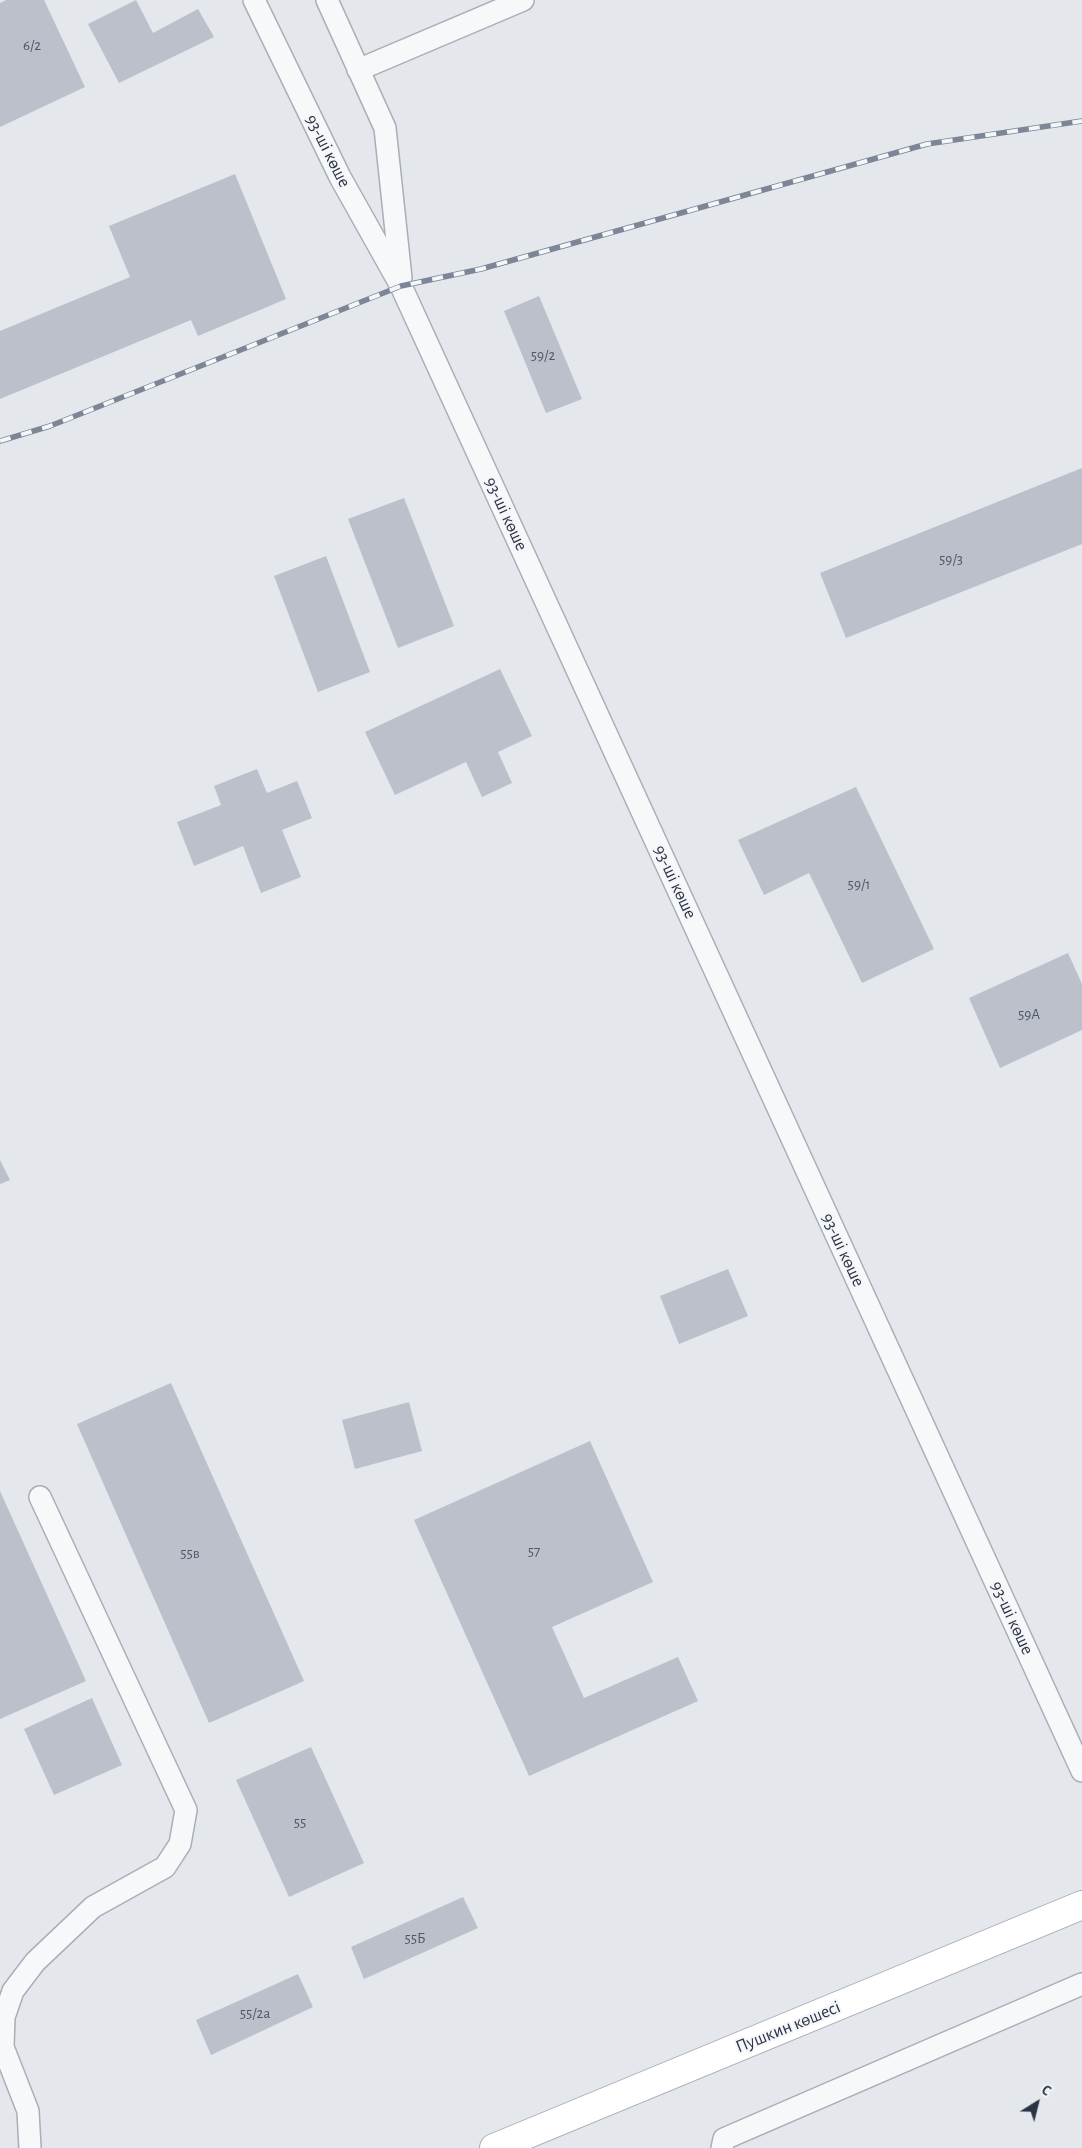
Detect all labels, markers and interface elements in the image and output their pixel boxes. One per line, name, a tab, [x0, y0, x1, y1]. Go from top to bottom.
house number: 6/2	[23, 36, 41, 54]
street label: 93-ші көше	[300, 111, 356, 191]
house number: 59/2	[531, 346, 555, 364]
street label: 93-ші көше	[480, 474, 532, 554]
house number: 59/3	[939, 550, 963, 568]
street label: 93-ші көше	[649, 842, 701, 922]
house number: 59/1	[848, 875, 870, 893]
house number: 59А	[1018, 1005, 1040, 1023]
street label: 93-ші көше	[817, 1210, 869, 1290]
house number: 57	[528, 1542, 540, 1560]
house number: 55в	[180, 1544, 200, 1562]
street label: 93-ші көше	[986, 1578, 1038, 1658]
house number: 55	[294, 1813, 306, 1831]
house number: 55Б	[404, 1929, 426, 1947]
street label: Пушкин көшесі	[732, 1996, 844, 2058]
house number: 55/2а	[240, 2004, 270, 2022]
north arrow	[1012, 2078, 1062, 2128]
text: С	[1039, 2083, 1053, 2099]

